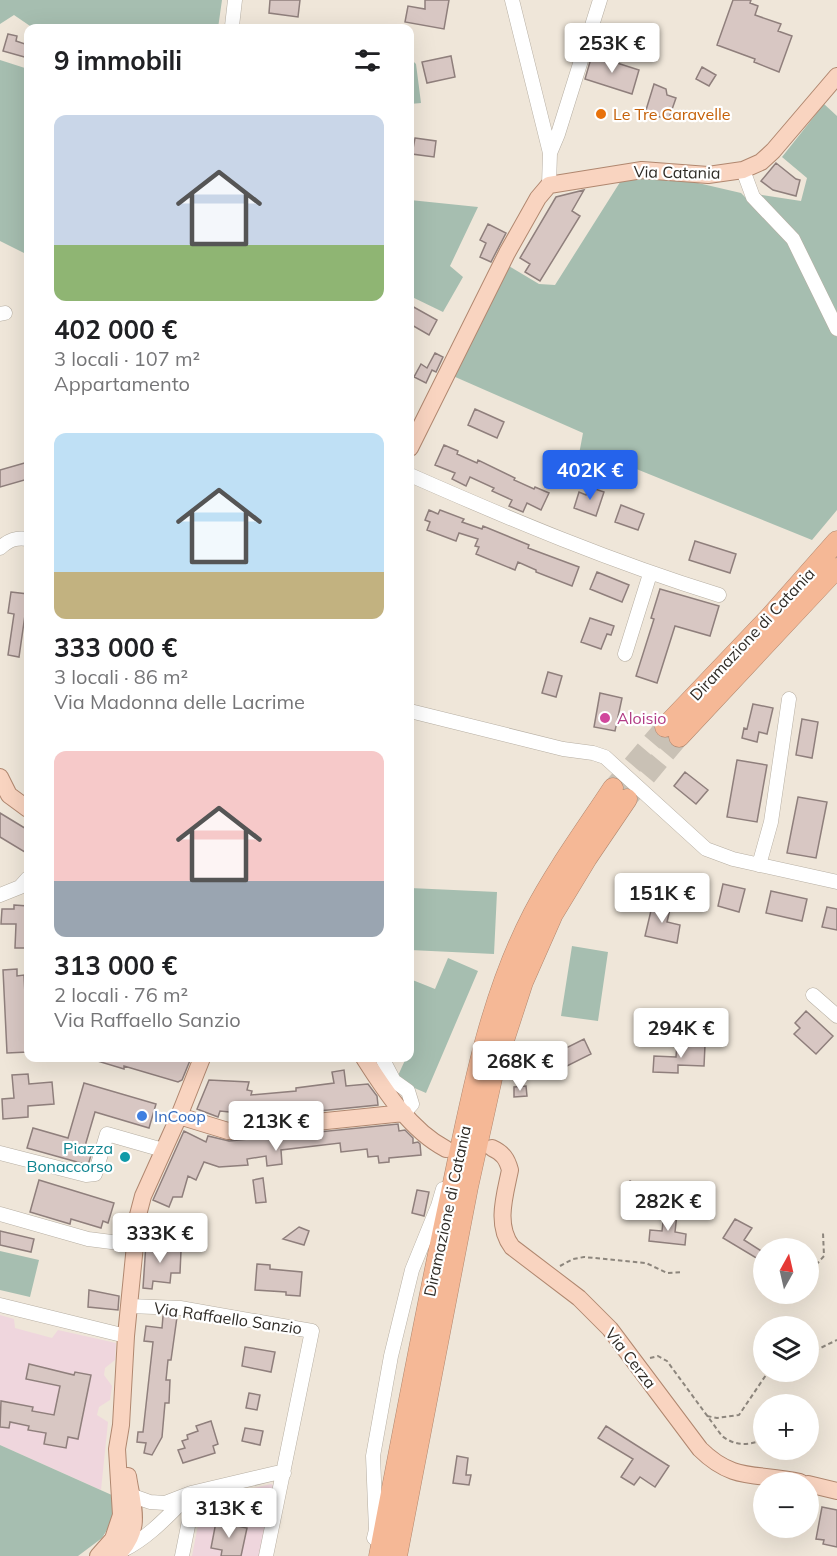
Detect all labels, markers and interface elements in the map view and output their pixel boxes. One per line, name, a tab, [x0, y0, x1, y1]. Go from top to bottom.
pin: 253K €	[563, 23, 661, 74]
text: 253K €	[579, 30, 645, 55]
text: 9 immobili	[54, 44, 182, 77]
icon: filters	[351, 44, 384, 77]
place label: Le Tre Caravelle	[613, 104, 730, 124]
marker: Le Tre Caravelle	[594, 107, 608, 121]
icon: home	[165, 154, 273, 262]
street label: Via Catania	[633, 161, 721, 183]
text: 402 000 €	[54, 313, 177, 346]
text: 3 locali · 107 m²	[54, 346, 200, 371]
text: Appartamento	[54, 371, 190, 396]
pin: 402K €	[541, 450, 639, 501]
text: 402K €	[557, 457, 623, 482]
icon: home	[165, 472, 273, 580]
street label: Diramazione di Catania	[685, 564, 819, 704]
text: 333 000 €	[54, 631, 177, 664]
text: 3 locali · 86 m²	[54, 664, 188, 689]
text: Via Madonna delle Lacrime	[54, 689, 305, 714]
place label: Aloisio	[617, 708, 666, 728]
marker: Aloisio	[598, 711, 612, 725]
icon: home	[165, 790, 273, 898]
pin: 151K €	[613, 873, 711, 924]
text: 151K €	[629, 880, 695, 905]
text: 313 000 €	[54, 949, 177, 982]
text: 2 locali · 76 m²	[54, 982, 188, 1007]
text: Via Raffaello Sanzio	[54, 1007, 241, 1032]
pin: 294K €	[632, 1008, 730, 1059]
text: 294K €	[648, 1015, 714, 1040]
pin: 268K €	[471, 1041, 569, 1092]
text: 268K €	[487, 1048, 553, 1073]
pin: 213K €	[227, 1101, 325, 1152]
place label: InCoop	[154, 1106, 206, 1126]
text: 213K €	[243, 1108, 309, 1133]
marker: InCoop	[135, 1109, 149, 1123]
street label: Diramazione di Catania	[419, 1124, 475, 1298]
place label: Piazza Bonaccorso	[27, 1138, 113, 1176]
marker: Piazza Bonaccorso	[118, 1150, 132, 1164]
pin: 282K €	[619, 1181, 717, 1232]
text: 282K €	[635, 1188, 701, 1213]
pin: 333K €	[111, 1213, 209, 1264]
text: 333K €	[127, 1220, 193, 1245]
north arrow	[753, 1238, 819, 1304]
map controls	[753, 1238, 819, 1538]
street label: Via Raffaello Sanzio	[153, 1298, 303, 1338]
button: layers	[753, 1316, 819, 1382]
street label: Via Cerza	[601, 1324, 661, 1392]
button: +	[753, 1394, 819, 1460]
button: −	[753, 1472, 819, 1538]
pin: 313K €	[180, 1488, 278, 1539]
text: 313K €	[196, 1495, 262, 1520]

